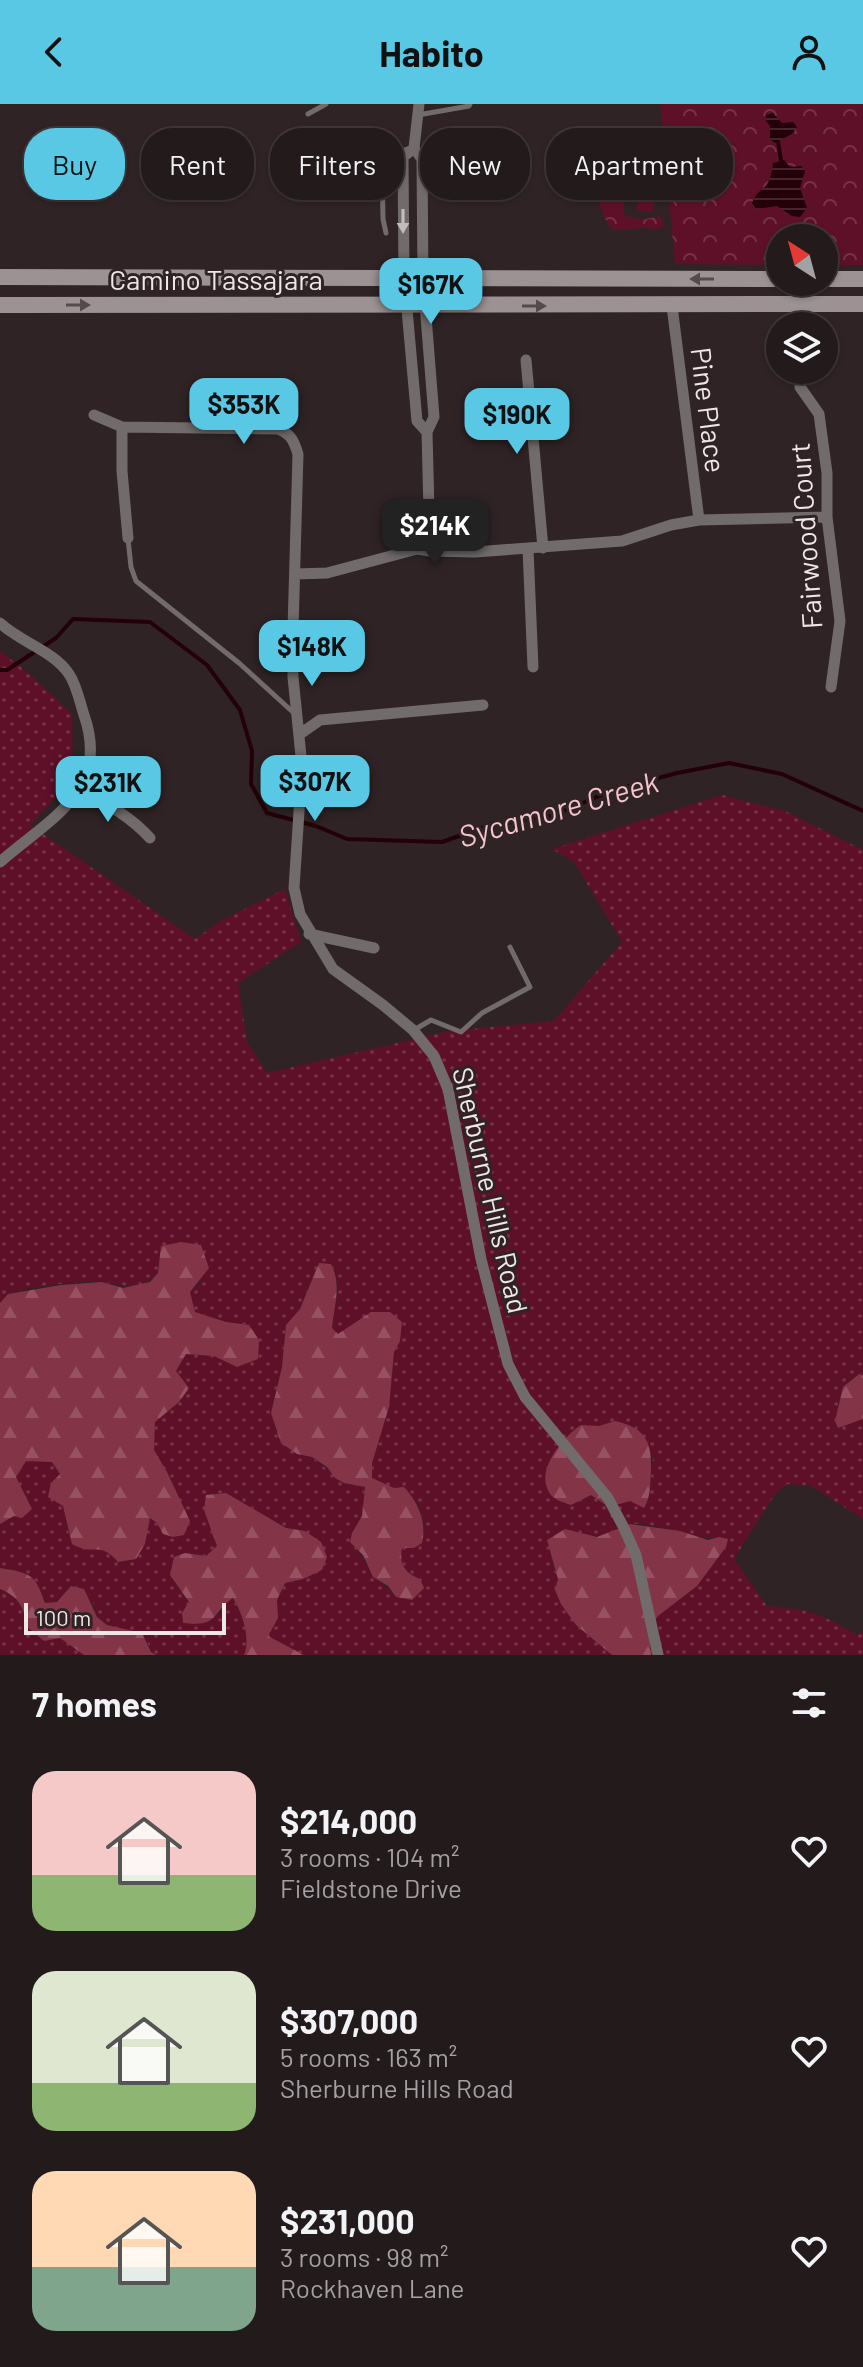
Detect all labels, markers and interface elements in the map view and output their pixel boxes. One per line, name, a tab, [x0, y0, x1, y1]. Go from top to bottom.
icon: back	[32, 30, 76, 74]
icon: person	[787, 30, 831, 74]
text: Habito	[379, 31, 484, 74]
chip: Buy	[24, 128, 125, 200]
chip: Rent	[141, 128, 254, 200]
chip: Filters	[270, 128, 404, 200]
chip: New	[420, 128, 530, 200]
chip: Apartment	[546, 128, 733, 200]
one-way arrow	[397, 209, 409, 234]
north arrow	[766, 224, 838, 296]
map controls	[766, 224, 838, 384]
pin: $167K	[375, 258, 487, 326]
street label: Camino Tassajara	[109, 262, 323, 296]
text: $167K	[397, 268, 465, 299]
one-way arrow	[689, 273, 714, 285]
one-way arrow	[66, 299, 91, 311]
one-way arrow	[522, 300, 547, 312]
button: layers	[766, 312, 838, 384]
street label: Pine Place	[684, 345, 734, 475]
pin: $353K	[188, 378, 300, 446]
text: $353K	[207, 388, 281, 419]
pin: $190K	[461, 388, 573, 456]
text: $190K	[483, 398, 551, 429]
street label: Fairwood Court	[782, 442, 828, 630]
pin: $214K	[379, 499, 491, 567]
text: $214K	[400, 509, 470, 540]
pin: $148K	[256, 620, 368, 688]
text: $148K	[277, 630, 347, 661]
pin: $307K	[259, 755, 371, 823]
pin: $231K	[52, 756, 164, 824]
water label: Sycamore Creek	[454, 762, 662, 854]
text: $307K	[279, 765, 351, 796]
text: $231K	[74, 766, 142, 797]
street label: Sherburne Hills Road	[446, 1064, 536, 1316]
scale bar	[24, 1599, 226, 1635]
text: 100 m	[36, 1604, 91, 1630]
icon: filters	[787, 1681, 831, 1725]
text: 7 homes	[32, 1683, 157, 1724]
text: $214,000	[280, 1800, 417, 1841]
icon: home	[96, 1803, 192, 1899]
icon: heart	[787, 1829, 831, 1873]
text: 3 rooms · 104 m²	[280, 1841, 459, 1872]
text: Fieldstone Drive	[280, 1872, 462, 1903]
text: $307,000	[280, 2000, 418, 2041]
icon: home	[96, 2003, 192, 2099]
icon: heart	[787, 2029, 831, 2073]
text: 5 rooms · 163 m²	[280, 2041, 457, 2072]
text: Sherburne Hills Road	[280, 2072, 514, 2103]
text: $231,000	[280, 2200, 415, 2241]
icon: home	[96, 2203, 192, 2299]
icon: heart	[787, 2229, 831, 2273]
text: 3 rooms · 98 m²	[280, 2241, 448, 2272]
text: Rockhaven Lane	[280, 2272, 464, 2303]

